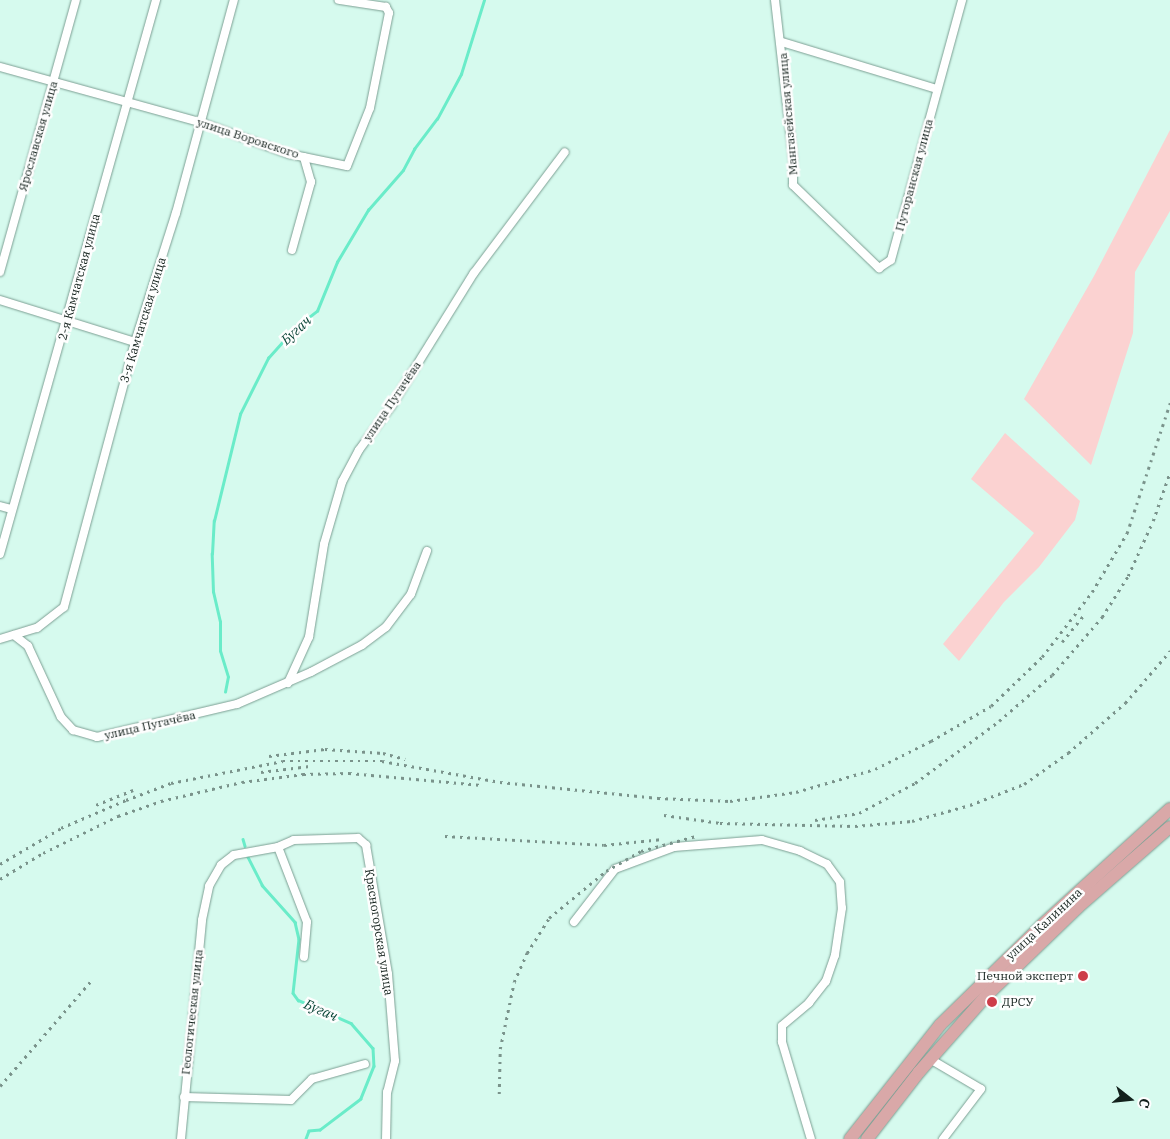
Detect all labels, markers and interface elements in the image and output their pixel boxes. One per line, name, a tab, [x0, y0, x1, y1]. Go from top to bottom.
street label: Мангазейская улица	[775, 52, 801, 176]
street label: Ярославская улица	[15, 79, 61, 193]
street label: улица Воровского	[195, 115, 301, 161]
street label: Путоранская улица	[892, 117, 936, 233]
street label: 2-я Камчатская улица	[55, 212, 103, 342]
street label: 3-я Камчатская улица	[117, 255, 169, 385]
water label: Бугач	[277, 312, 315, 348]
street label: улица Пугачёва	[360, 358, 424, 444]
street label: улица Пугачёва	[103, 707, 197, 743]
street label: Красногорская улица	[362, 868, 396, 996]
street label: улица Калинина	[1003, 885, 1085, 963]
street label: Геологическая улица	[178, 949, 206, 1075]
place label: Печной эксперт	[977, 969, 1073, 983]
marker: Печной эксперт	[1077, 970, 1089, 982]
water label: Бугач	[302, 995, 340, 1025]
place label: ДРСУ	[1002, 995, 1033, 1009]
marker: ДРСУ	[986, 996, 998, 1008]
north arrow	[1105, 1074, 1155, 1124]
text: С	[1134, 1096, 1154, 1110]

